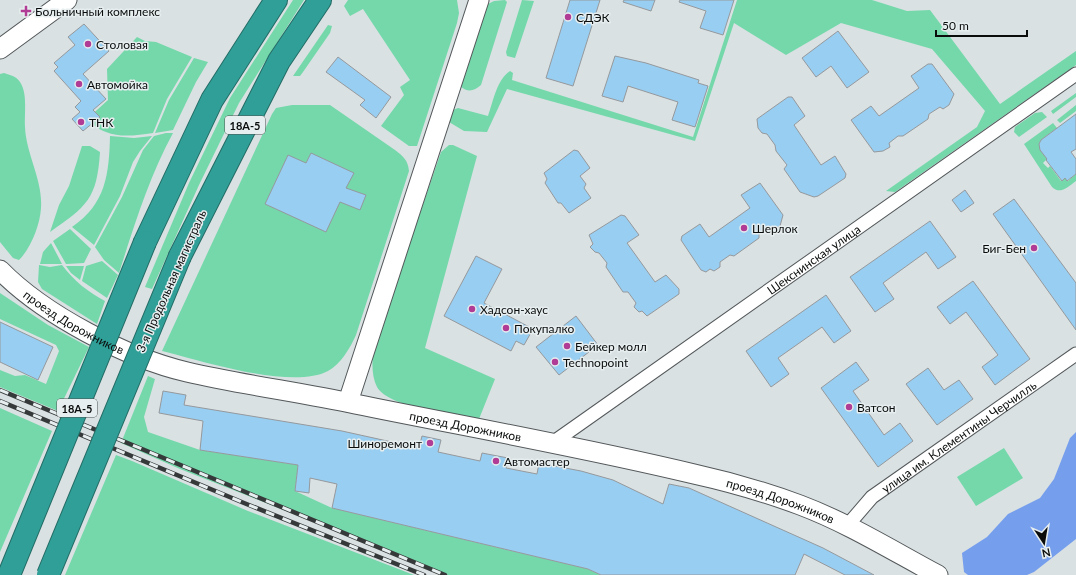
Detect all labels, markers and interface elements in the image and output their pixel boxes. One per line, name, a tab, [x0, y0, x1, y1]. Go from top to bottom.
place label: Больничный комплекс	[35, 4, 160, 19]
marker: Больничный комплекс	[20, 5, 32, 17]
place label: СДЭК	[576, 10, 610, 25]
marker: СДЭК	[563, 12, 573, 22]
scale bar	[936, 12, 1027, 38]
text: 50 m	[942, 18, 969, 33]
place label: Столовая	[96, 37, 148, 52]
marker: Столовая	[83, 39, 93, 49]
place label: Автомойка	[87, 77, 148, 92]
marker: Автомойка	[74, 79, 84, 89]
place label: ТНК	[89, 115, 113, 130]
road number: 18А-5	[225, 116, 265, 134]
marker: ТНК	[76, 117, 86, 127]
street label: 3-я Продольная магистраль	[133, 207, 209, 355]
place label: Шерлок	[752, 221, 798, 236]
street label: Шекснинская улица	[764, 221, 863, 297]
marker: Шерлок	[739, 223, 749, 233]
place label: Биг-Бен	[982, 241, 1026, 256]
marker: Биг-Бен	[1029, 243, 1039, 253]
street label: проезд Дорожников	[21, 287, 126, 357]
place label: Хадсон-хаус	[480, 302, 548, 317]
marker: Хадсон-хаус	[467, 304, 477, 314]
place label: Покупалко	[514, 321, 575, 336]
marker: Покупалко	[501, 323, 511, 333]
place label: Бейкер молл	[575, 339, 647, 354]
marker: Бейкер молл	[562, 341, 572, 351]
place label: Technopoint	[563, 355, 629, 370]
marker: Technopoint	[550, 357, 560, 367]
street label: улица им. Клементины Черчилль	[878, 377, 1039, 496]
road number: 18А-5	[57, 399, 97, 417]
place label: Ватсон	[857, 400, 895, 415]
marker: Ватсон	[844, 402, 854, 412]
street label: проезд Дорожников	[408, 408, 523, 444]
place label: Шиноремонт	[348, 436, 422, 451]
marker: Шиноремонт	[425, 438, 435, 448]
place label: Автомастер	[504, 454, 570, 469]
marker: Автомастер	[491, 456, 501, 466]
street label: проезд Дорожников	[725, 475, 837, 526]
north arrow	[1024, 523, 1064, 563]
text: N	[1041, 546, 1052, 561]

